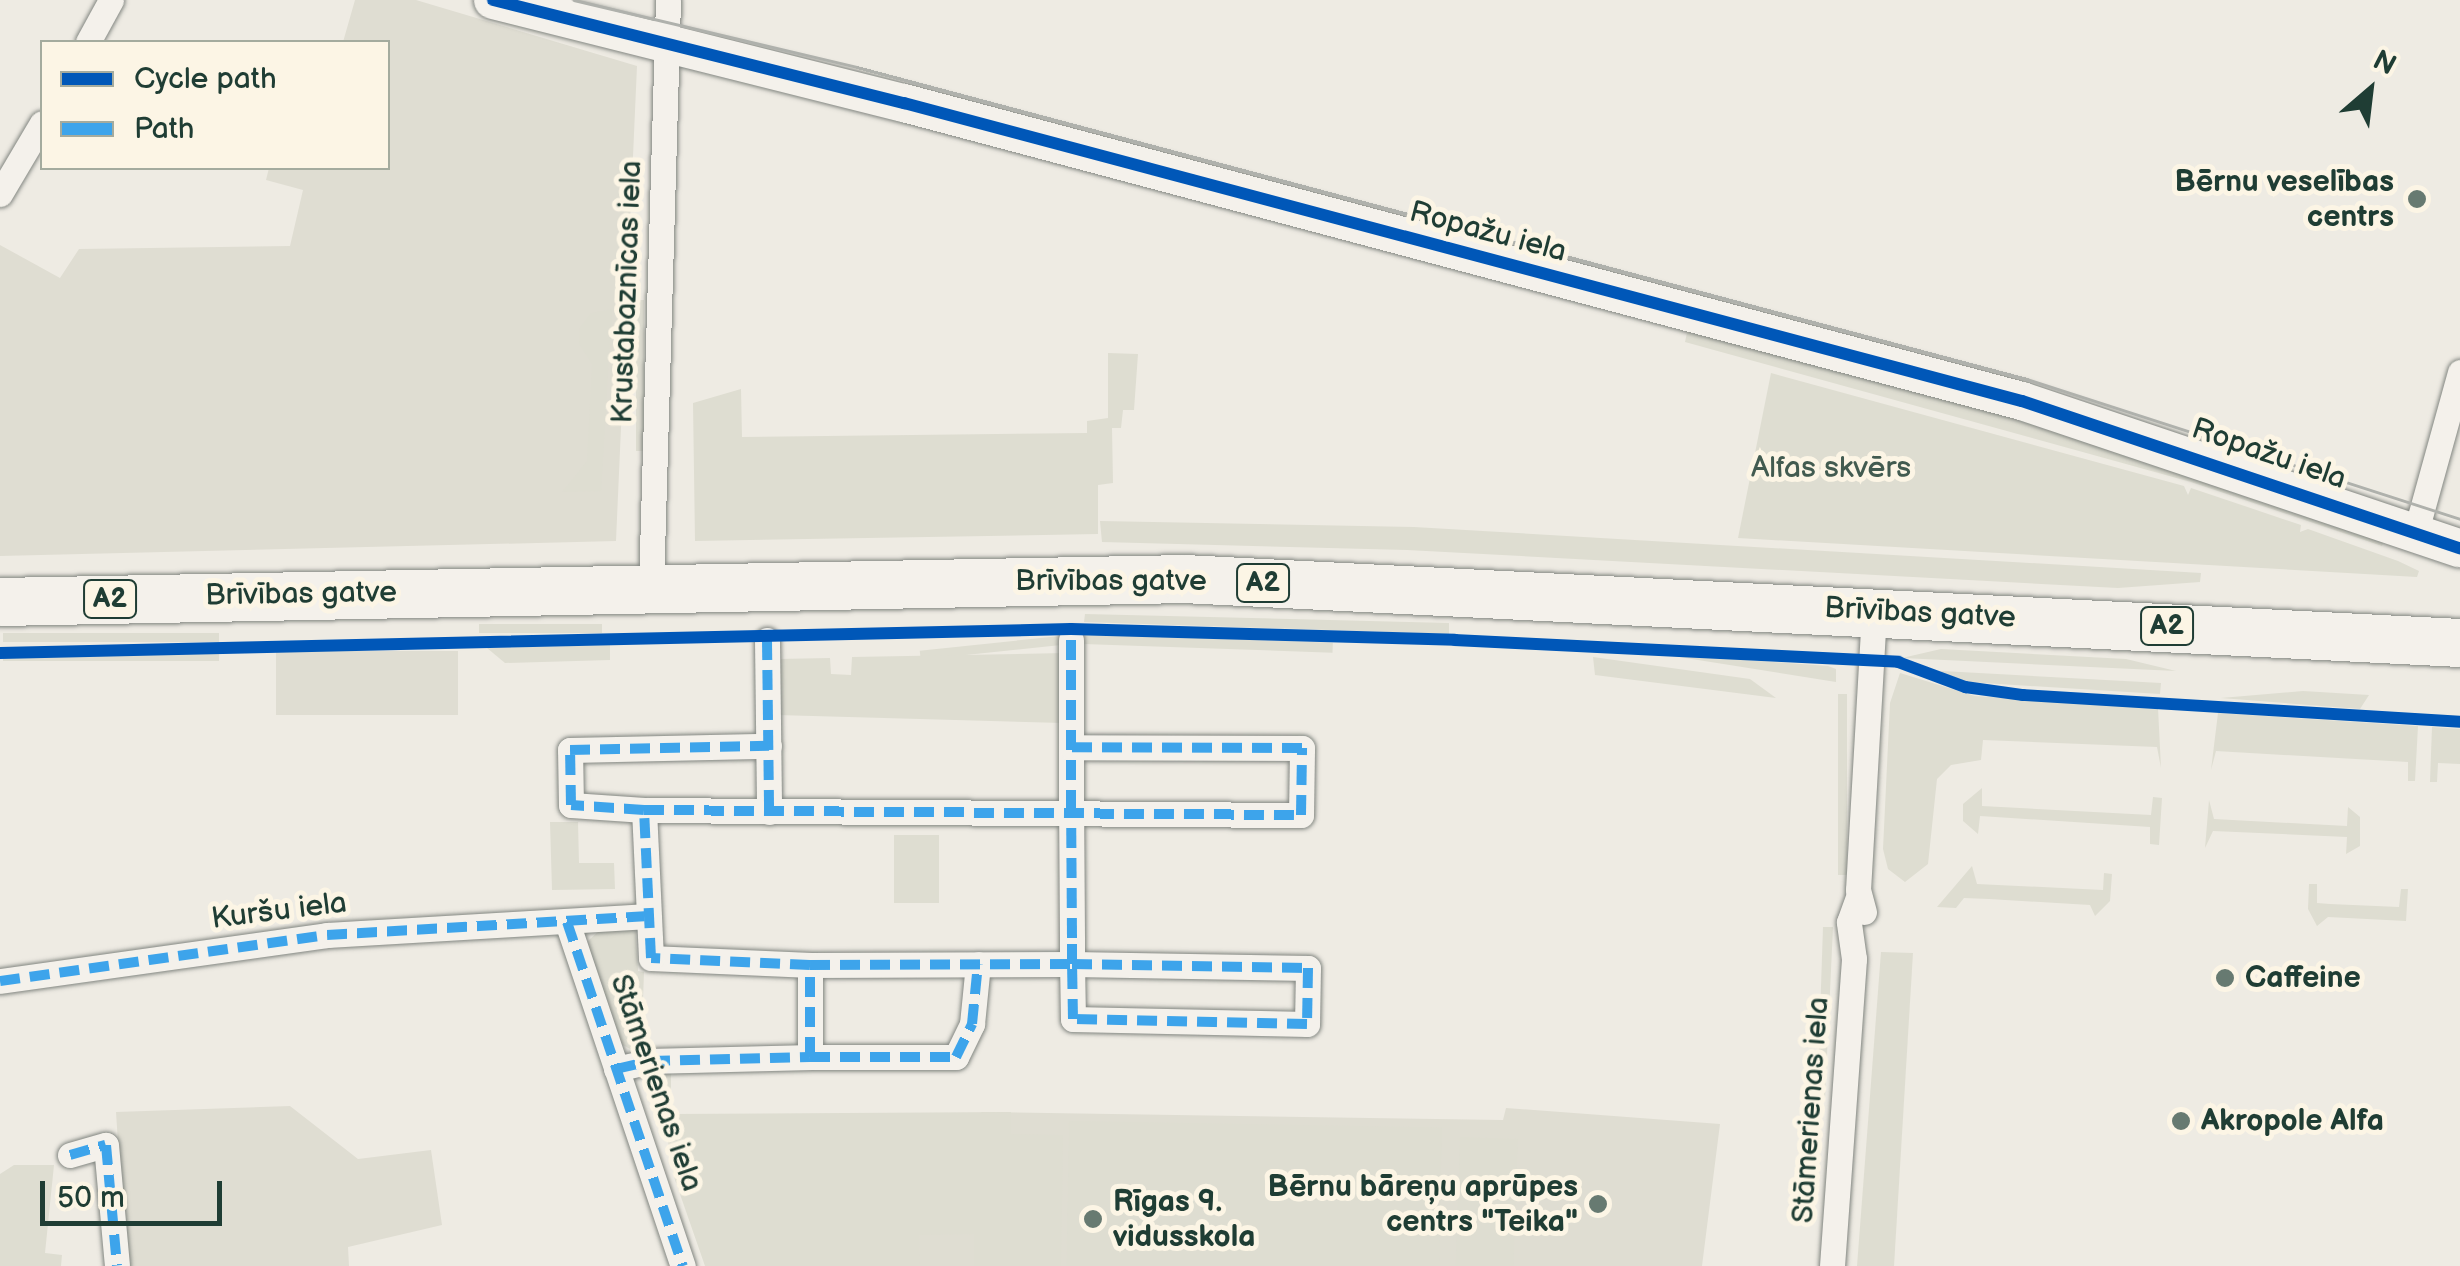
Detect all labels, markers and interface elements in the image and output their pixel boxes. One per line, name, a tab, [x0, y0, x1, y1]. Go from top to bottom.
legend	[40, 40, 390, 170]
north arrow	[2320, 40, 2420, 140]
text: N	[2367, 44, 2401, 83]
text: Cycle path	[134, 61, 277, 97]
text: Path	[134, 111, 194, 147]
street label: Krustabaznīcas iela	[604, 160, 650, 424]
place label: Bērnu veselības centrs	[2174, 164, 2394, 234]
marker: Bērnu veselības centrs	[2404, 186, 2430, 212]
street label: Ropažu iela	[1406, 194, 1570, 270]
street label: Ropažu iela	[2187, 411, 2351, 497]
park label: Alfas skvērs	[1751, 450, 1911, 486]
road number: A2	[1236, 560, 1290, 606]
street label: Brīvības gatve	[1015, 563, 1207, 599]
street label: Brīvības gatve	[205, 574, 397, 614]
road number: A2	[82, 576, 138, 622]
street label: Brīvības gatve	[1823, 590, 2017, 636]
road number: A2	[2140, 603, 2194, 649]
street label: Kuršu iela	[209, 885, 349, 937]
place label: Caffeine	[2245, 960, 2361, 996]
marker: Caffeine	[2214, 967, 2236, 989]
street label: Stāmerienas iela	[602, 970, 710, 1196]
street label: Stāmerienas iela	[1785, 996, 1837, 1224]
place label: Akropole Alfa	[2201, 1103, 2384, 1139]
marker: Akropole Alfa	[2170, 1110, 2192, 1132]
scale bar	[45, 1161, 228, 1223]
place label: Bērnu bāreņu aprūpes centrs "Teika"	[1268, 1169, 1578, 1240]
text: 50 m	[57, 1180, 125, 1216]
place label: Rīgas 9. vidusskola	[1113, 1184, 1255, 1254]
marker: Bērnu bāreņu aprūpes centrs "Teika"	[1587, 1193, 1609, 1215]
marker: Rīgas 9. vidusskola	[1082, 1208, 1104, 1230]

